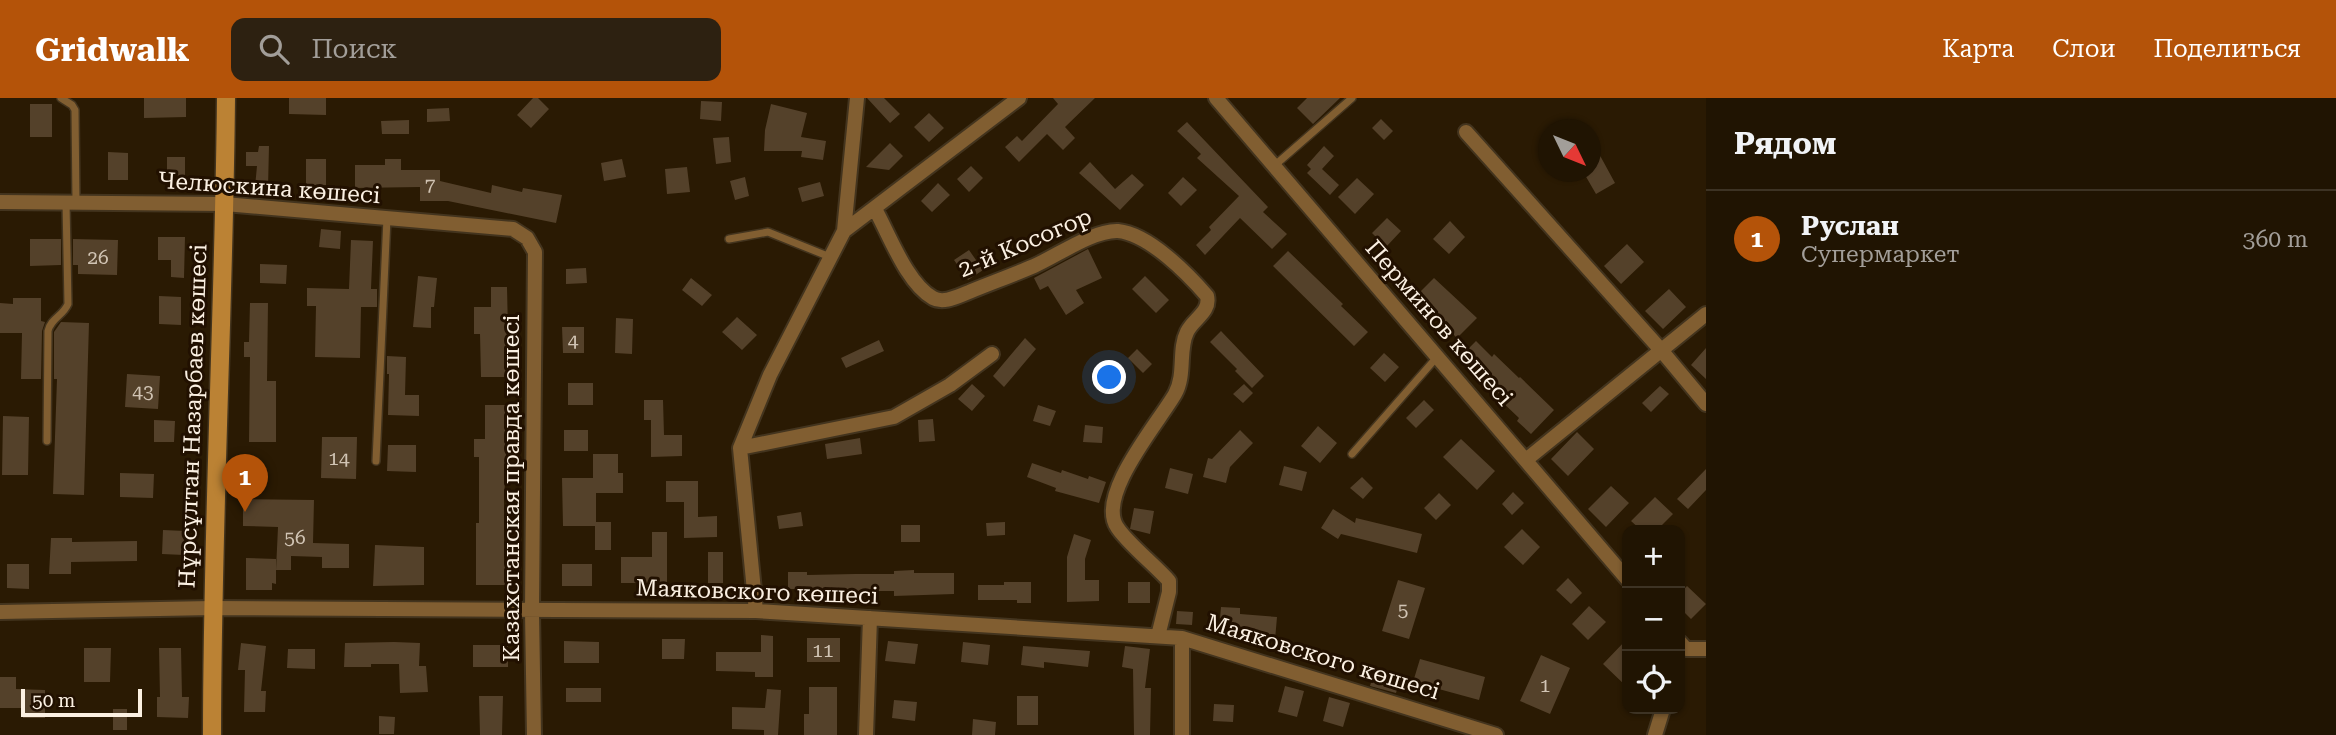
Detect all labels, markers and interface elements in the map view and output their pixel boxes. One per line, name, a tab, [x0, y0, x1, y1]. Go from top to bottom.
search box	[231, 18, 721, 81]
text: Gridwalk	[35, 30, 189, 69]
icon: search	[255, 30, 293, 68]
text: Поиск	[311, 34, 397, 64]
text: Карта	[1942, 35, 2014, 63]
text: Слои	[2052, 35, 2115, 63]
text: Поделиться	[2153, 35, 2301, 63]
north arrow	[1538, 119, 1601, 182]
text: Рядом	[1734, 126, 1836, 161]
street label: Челюскина көшесі	[157, 167, 381, 209]
house number: 7	[425, 174, 436, 197]
street label: 2-й Косогор	[954, 203, 1096, 283]
text: Руслан	[1801, 211, 1899, 241]
text: 1	[1751, 226, 1763, 253]
text: 360 m	[2243, 226, 2308, 253]
street label: Перминов көшесі	[1360, 235, 1518, 411]
text: Супермаркет	[1801, 241, 1959, 268]
street label: Нұрсұлтан Назарбаев көшесі	[173, 243, 213, 589]
house number: 26	[87, 246, 109, 269]
street label: Казахстанская правда көшесі	[498, 314, 525, 662]
house number: 4	[568, 329, 579, 352]
your location	[1092, 360, 1126, 394]
house number: 43	[132, 380, 154, 403]
house number: 14	[328, 447, 350, 470]
pin: 1	[222, 454, 268, 512]
map controls	[1622, 525, 1685, 714]
button: +	[1622, 525, 1685, 588]
house number: 56	[284, 526, 306, 549]
street label: Маяковского көшесі	[635, 574, 879, 610]
button: −	[1622, 588, 1685, 651]
house number: 5	[1398, 598, 1408, 621]
street label: Маяковского көшесі	[1203, 609, 1443, 705]
house number: 11	[812, 639, 834, 662]
button: locate	[1622, 651, 1685, 714]
house number: 1	[1540, 674, 1550, 697]
scale bar	[21, 686, 142, 718]
text: 50 m	[32, 689, 75, 712]

